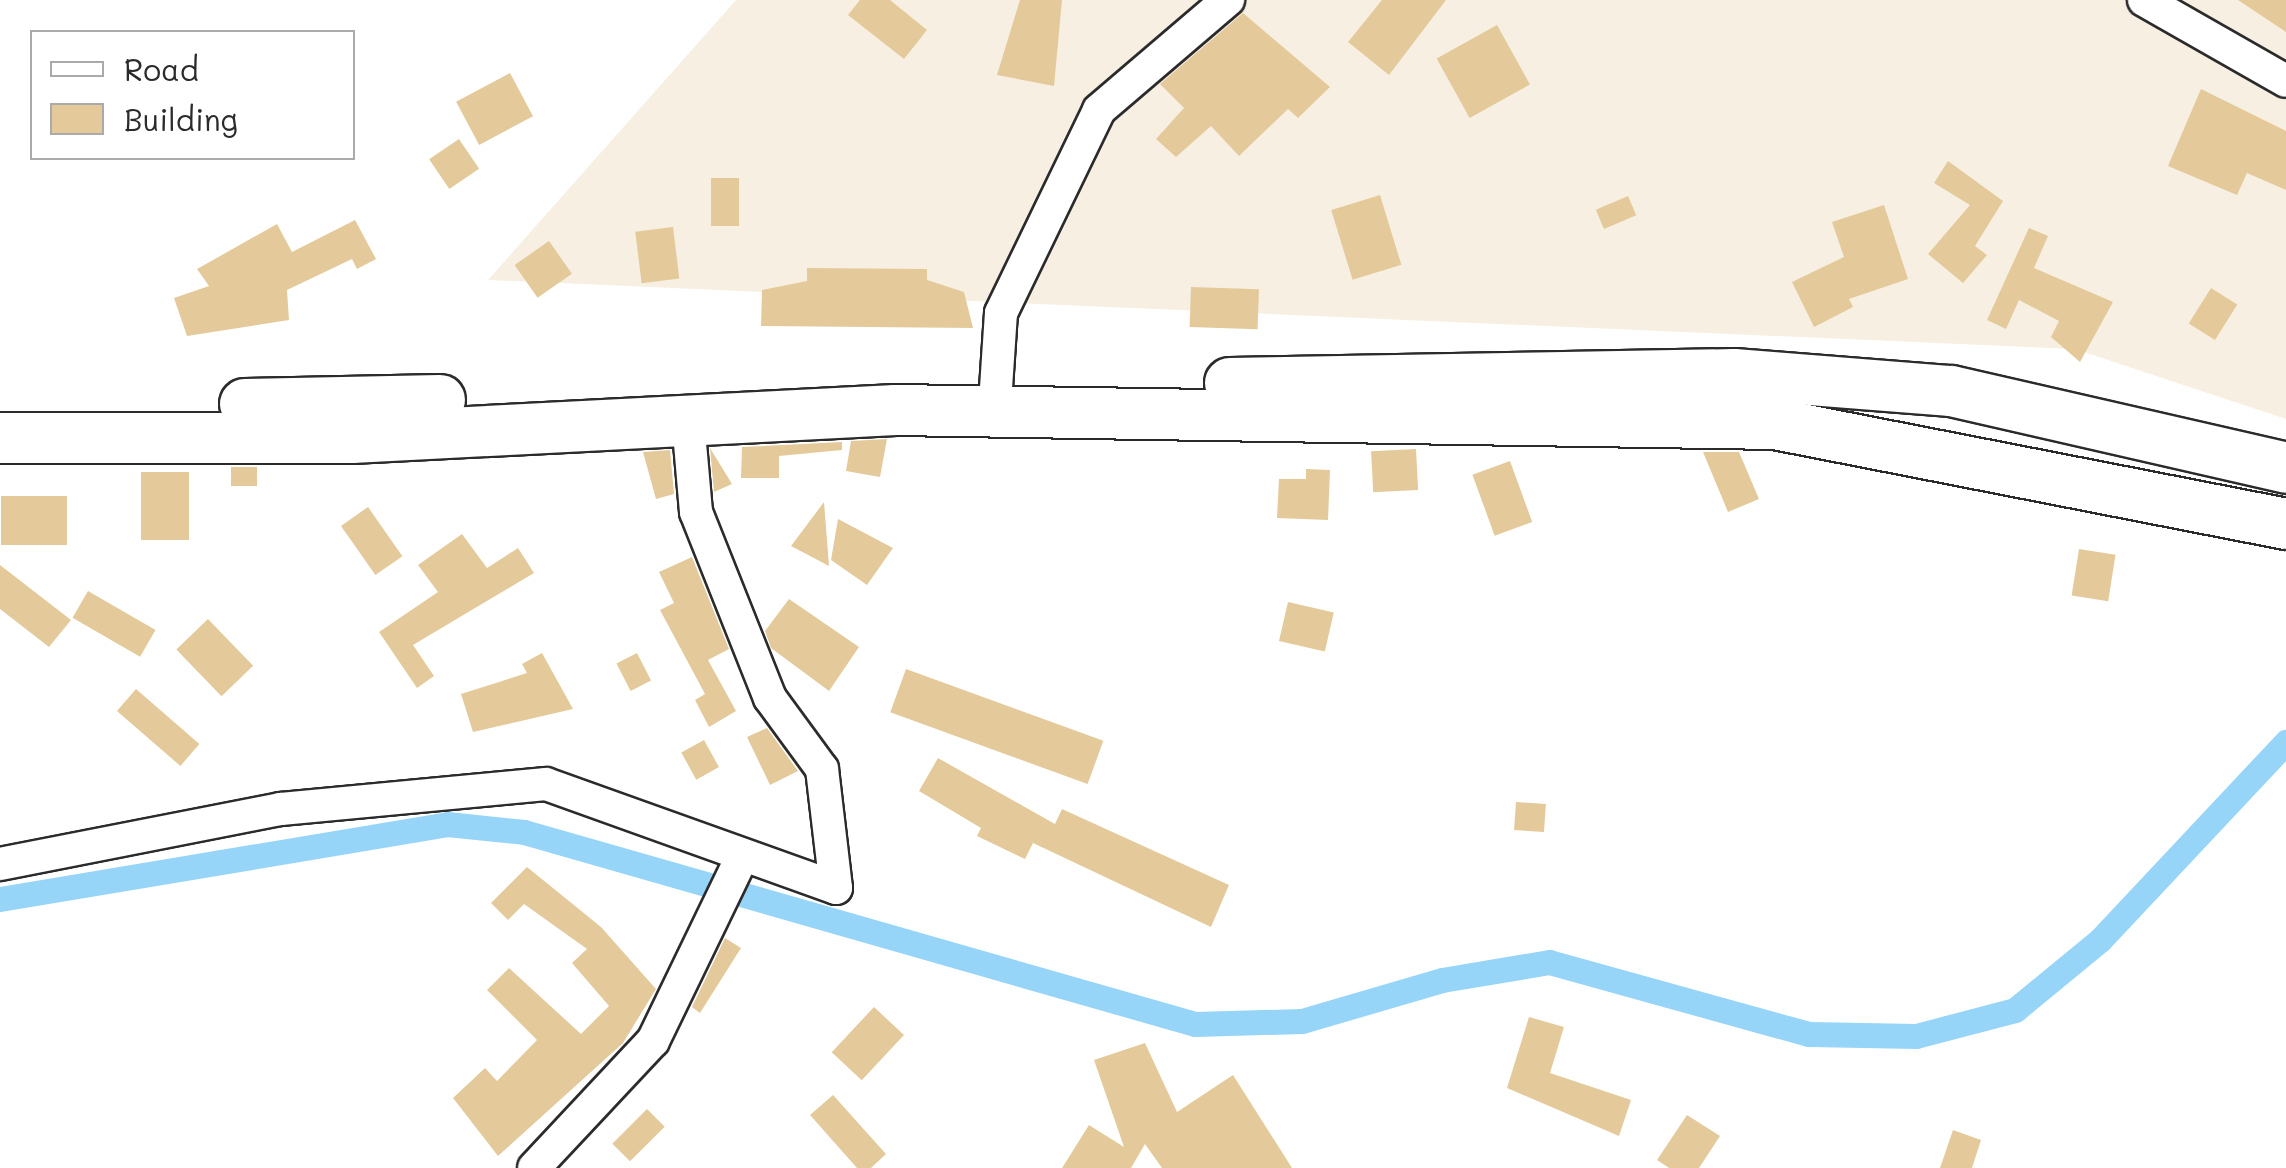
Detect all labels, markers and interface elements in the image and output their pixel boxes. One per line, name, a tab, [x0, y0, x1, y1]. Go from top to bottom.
legend	[30, 30, 355, 160]
text: Road	[124, 49, 199, 89]
text: Building	[124, 99, 238, 139]

